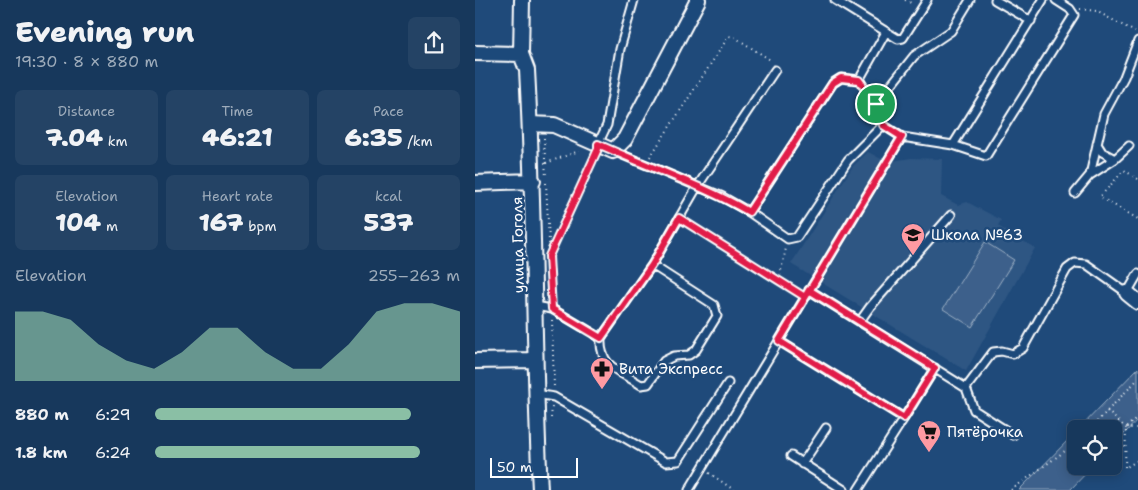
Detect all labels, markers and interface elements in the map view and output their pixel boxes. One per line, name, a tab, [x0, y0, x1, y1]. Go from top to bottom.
text: Evening run	[15, 13, 194, 51]
button: share	[408, 17, 460, 69]
text: 19:30 · 8 × 880 m	[15, 51, 158, 72]
pin	[855, 83, 897, 125]
icon: arrive	[862, 90, 890, 118]
text: Distance	[58, 102, 115, 120]
text: Time	[221, 102, 254, 120]
text: Pace	[373, 102, 404, 120]
text: 7.04	[45, 120, 103, 154]
text: 46:21	[202, 120, 273, 154]
text: 6:35	[344, 120, 403, 154]
text: km	[103, 132, 128, 150]
text: /km	[403, 132, 433, 150]
text: Elevation	[55, 187, 118, 205]
text: Heart rate	[202, 187, 273, 205]
text: kcal	[375, 187, 402, 205]
street label: улица Гоголя	[507, 196, 529, 294]
text: 104	[55, 205, 101, 239]
text: 167	[199, 205, 244, 239]
text: 537	[364, 205, 413, 239]
text: m	[101, 217, 118, 235]
text: bpm	[244, 217, 276, 235]
school or university icon: Школа №63	[900, 222, 926, 256]
place label: Школа №63	[931, 225, 1023, 245]
text: Elevation	[15, 265, 87, 286]
text: 255–263 m	[368, 265, 460, 286]
pharmacy icon: Вита Экспресс	[589, 356, 615, 390]
place label: Вита Экспресс	[619, 359, 723, 379]
text: 880 m	[15, 404, 69, 425]
text: 6:29	[95, 404, 131, 425]
supermarket icon: Пятёрочка	[916, 419, 942, 453]
map controls	[1067, 420, 1122, 475]
button: locate	[1067, 420, 1122, 475]
place label: Пятёрочка	[947, 422, 1024, 442]
text: 1.8 km	[15, 442, 67, 463]
text: 6:24	[95, 442, 131, 463]
scale bar	[490, 455, 577, 478]
text: 50 m	[497, 458, 532, 476]

